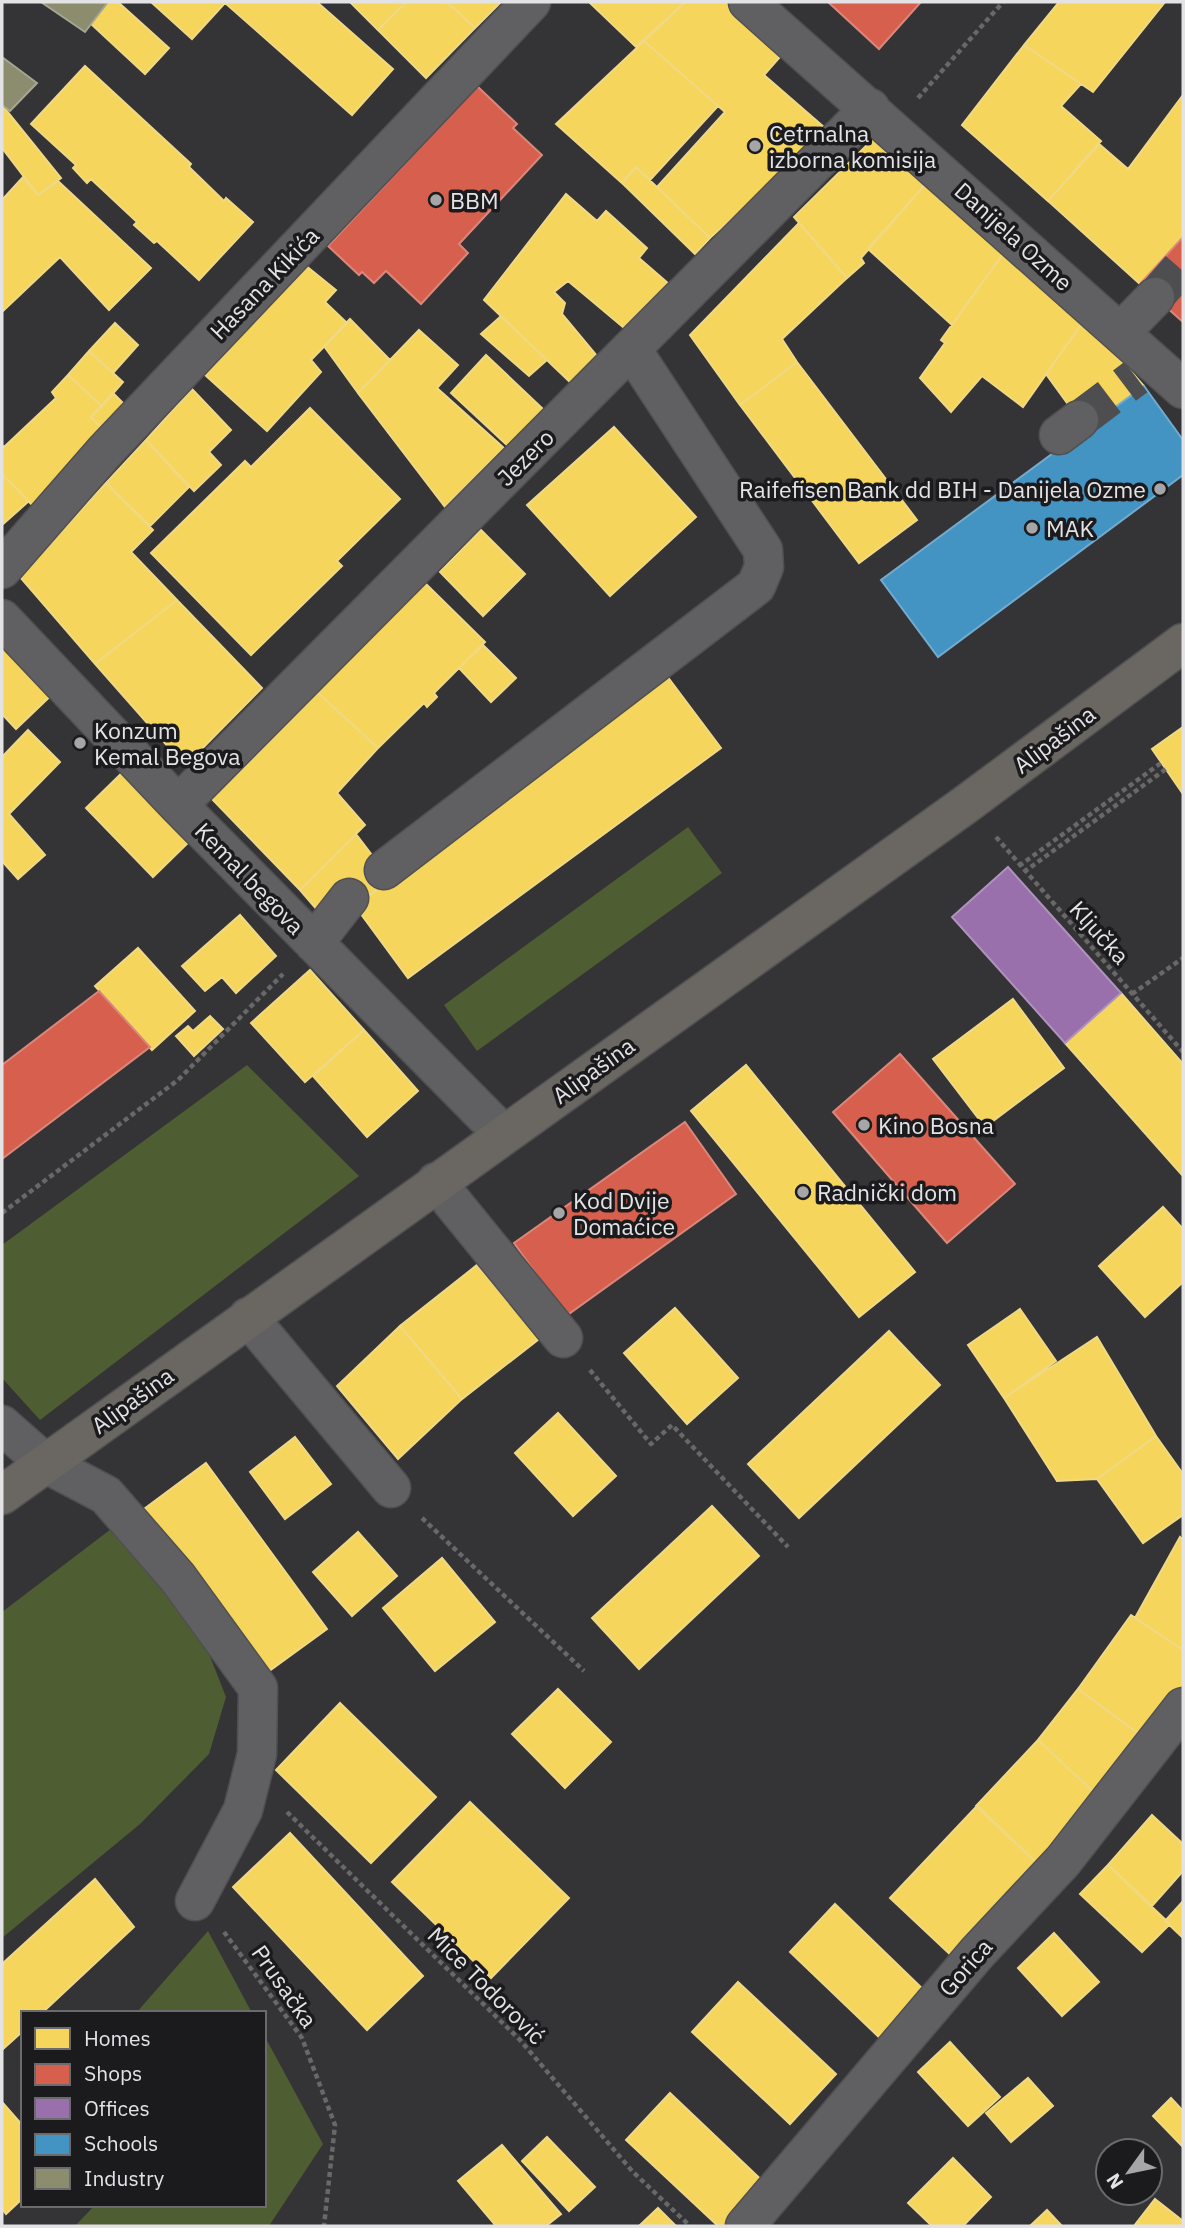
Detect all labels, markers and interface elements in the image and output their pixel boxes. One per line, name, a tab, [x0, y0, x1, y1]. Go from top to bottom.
place label: Cetrnalna izborna komisija	[769, 118, 936, 174]
marker: Cetrnalna izborna komisija	[747, 138, 763, 154]
street label: Danijela Ozme	[949, 175, 1079, 297]
place label: BBM	[450, 185, 499, 215]
marker: BBM	[428, 192, 444, 208]
street label: Hasana Kikića	[203, 220, 325, 346]
street label: Jezero	[490, 422, 560, 492]
place label: Raifefisen Bank dd BIH - Danijela Ozme	[739, 474, 1146, 504]
marker: Raifefisen Bank dd BIH - Danijela Ozme	[1152, 481, 1168, 497]
place label: MAK	[1046, 513, 1094, 543]
marker: MAK	[1024, 520, 1040, 536]
street label: Alipašina	[1007, 699, 1101, 779]
place label: Konzum Kemal Begova	[94, 715, 240, 771]
marker: Konzum Kemal Begova	[72, 735, 88, 751]
street label: Kemal begova	[189, 816, 311, 940]
street label: Ključka	[1064, 894, 1136, 970]
street label: Alipašina	[546, 1030, 640, 1110]
place label: Kino Bosna	[878, 1110, 994, 1140]
marker: Kino Bosna	[856, 1117, 872, 1133]
place label: Radnički dom	[817, 1177, 957, 1207]
marker: Radnički dom	[795, 1184, 811, 1200]
place label: Kod Dvije Domaćice	[573, 1185, 675, 1241]
marker: Kod Dvije Domaćice	[551, 1205, 567, 1221]
street label: Alipašina	[85, 1360, 179, 1440]
street label: Mice Todorović	[422, 1920, 552, 2050]
street label: Gorica	[932, 1932, 998, 2002]
street label: Prusačka	[246, 1939, 324, 2033]
legend	[21, 2011, 266, 2207]
text: Homes	[84, 2024, 151, 2052]
text: Shops	[84, 2059, 142, 2087]
text: Offices	[84, 2094, 150, 2122]
text: Schools	[84, 2129, 158, 2157]
north arrow	[1094, 2137, 1164, 2207]
text: Industry	[84, 2164, 165, 2192]
text: N	[1101, 2169, 1129, 2194]

